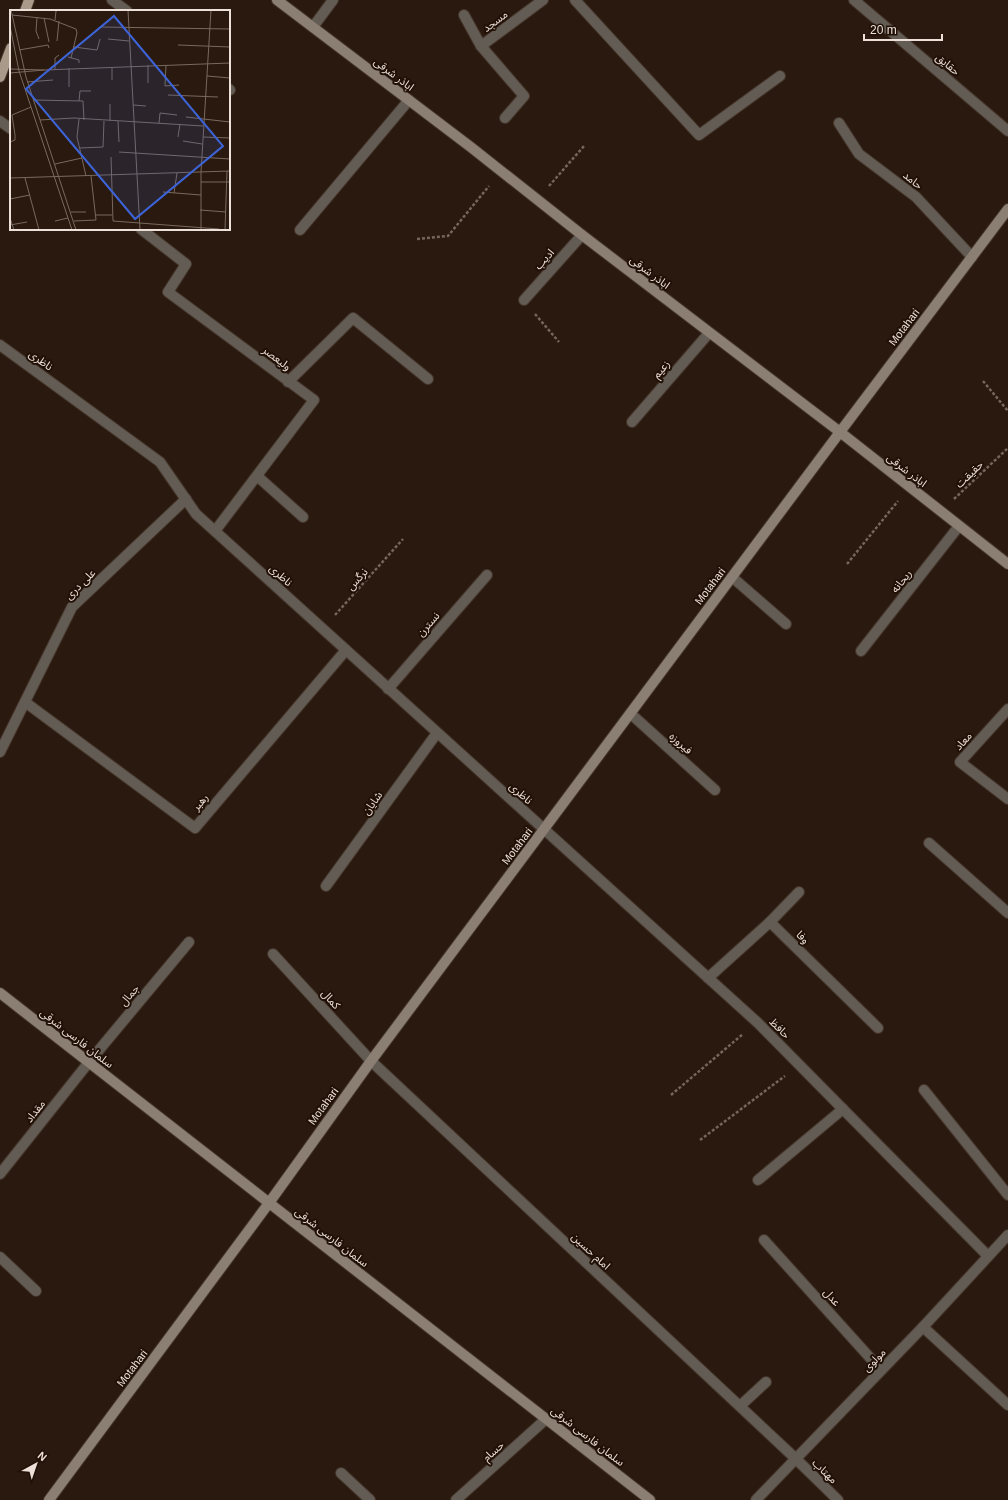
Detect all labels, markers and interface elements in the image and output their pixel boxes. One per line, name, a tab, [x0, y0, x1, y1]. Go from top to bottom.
street label: مسجد	[480, 8, 511, 35]
inset map	[10, 10, 230, 230]
scale bar	[864, 16, 942, 42]
text: 20 m	[870, 23, 897, 37]
street label: حقایق	[933, 51, 963, 79]
street label: اباذر شرقی	[371, 55, 416, 94]
street label: حامد	[901, 169, 925, 192]
street label: ادیب	[532, 246, 557, 272]
street label: اباذر شرقی	[627, 253, 672, 292]
street label: Motahari	[886, 306, 922, 348]
street label: ولیعصر	[259, 343, 294, 373]
street label: ناظری	[26, 347, 55, 373]
street label: زعیم	[650, 358, 674, 382]
street label: اباذر شرقی	[884, 451, 929, 490]
street label: حقیقت	[953, 458, 986, 491]
street label: ناظری	[267, 562, 295, 589]
street label: Motahari	[692, 565, 728, 607]
street label: علی دری	[62, 566, 99, 602]
street label: نرگس	[344, 566, 371, 593]
street label: ریحانه	[888, 567, 914, 595]
street label: نسترن	[414, 609, 443, 639]
street label: معاد	[952, 729, 974, 752]
street label: فیروزه	[666, 730, 695, 757]
street label: ناظری	[507, 780, 535, 807]
street label: شایان	[360, 789, 386, 818]
street label: رهبر	[189, 791, 211, 814]
street label: Motahari	[499, 825, 535, 867]
street label: وفا	[793, 928, 812, 947]
street label: جمال	[117, 982, 142, 1009]
street label: کمال	[319, 987, 343, 1011]
street label: سلمان فارسی شرقی	[37, 1006, 116, 1071]
street label: حافظ	[767, 1015, 793, 1041]
street label: Motahari	[306, 1085, 340, 1127]
street label: مقداد	[23, 1097, 48, 1125]
street label: سلمان فارسی شرقی	[292, 1205, 371, 1270]
street label: امام حسین	[568, 1230, 613, 1273]
street label: عدل	[821, 1286, 843, 1308]
street label: مولوی	[860, 1346, 889, 1375]
street label: Motahari	[114, 1347, 150, 1389]
street label: سلمان فارسی شرقی	[548, 1404, 627, 1469]
street label: حسام	[480, 1438, 508, 1465]
north arrow	[16, 1444, 56, 1484]
text: N	[36, 1449, 49, 1464]
street label: مهتاب	[809, 1456, 840, 1487]

